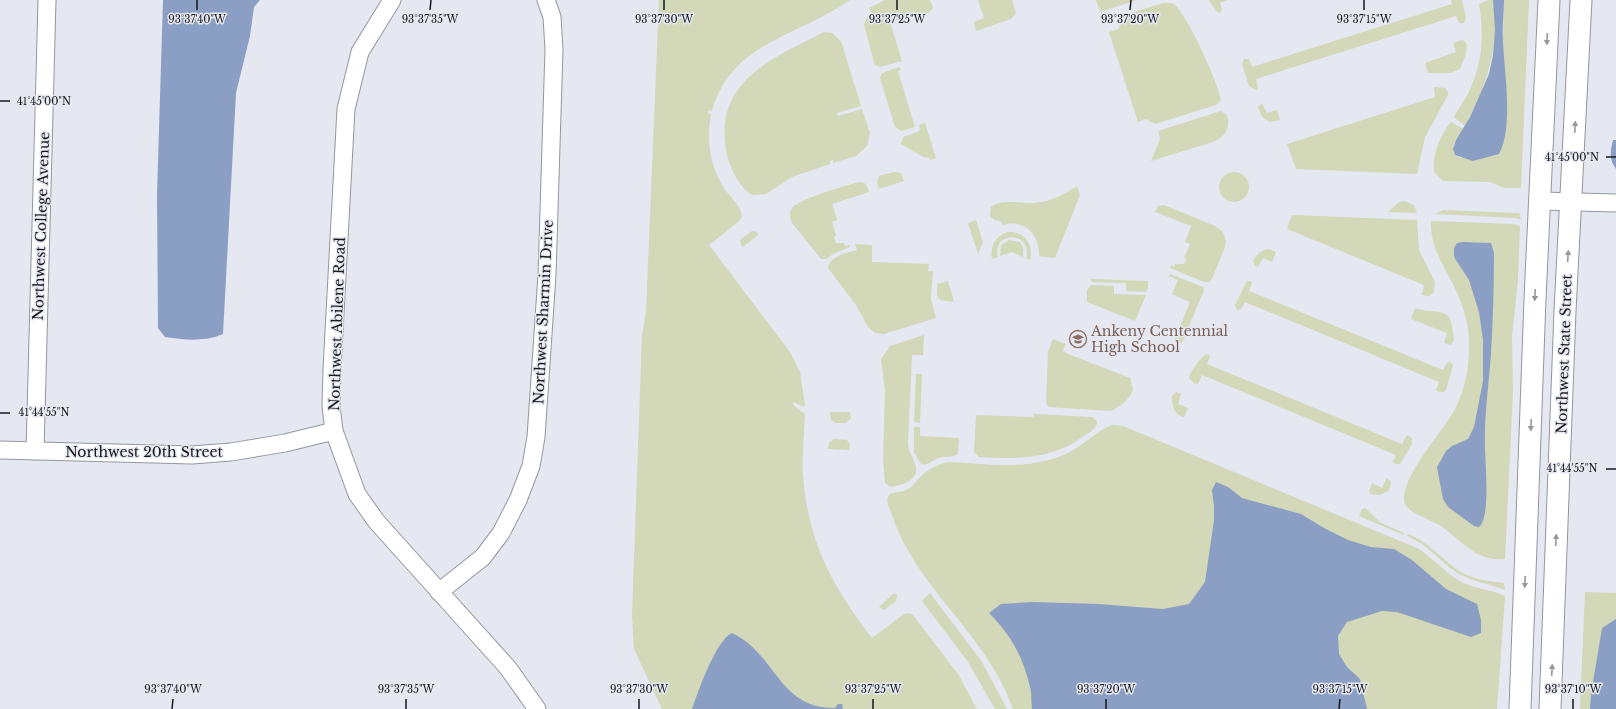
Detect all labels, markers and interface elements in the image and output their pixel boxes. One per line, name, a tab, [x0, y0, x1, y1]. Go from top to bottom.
text: 93°37'40"W	[168, 13, 226, 26]
text: 93°37'35"W	[402, 13, 459, 26]
text: 93°37'30"W	[635, 13, 693, 26]
text: 93°37'25"W	[869, 13, 926, 26]
text: 93°37'20"W	[1101, 13, 1159, 26]
text: 93°37'15"W	[1337, 13, 1392, 26]
one-way arrow	[1544, 33, 1550, 46]
text: 41°45'00"N	[17, 95, 71, 108]
one-way arrow	[1572, 120, 1578, 133]
street label: Northwest College Avenue	[29, 131, 53, 321]
text: 41°45'00"N	[1545, 151, 1599, 164]
street label: Northwest Sharmin Drive	[529, 219, 557, 405]
street label: Northwest Abilene Road	[325, 236, 349, 411]
one-way arrow	[1565, 250, 1572, 262]
street label: Northwest State Street	[1552, 273, 1576, 434]
one-way arrow	[1532, 289, 1539, 301]
place label: Ankeny Centennial High School	[1090, 322, 1229, 356]
school or university icon: Ankeny Centennial High School	[1068, 329, 1088, 349]
text: 41°44'55"N	[19, 406, 69, 419]
one-way arrow	[1527, 419, 1534, 431]
street label: Northwest 20th Street	[65, 443, 224, 461]
text: 41°44'55"N	[1547, 462, 1597, 475]
one-way arrow	[1553, 534, 1560, 546]
one-way arrow	[1521, 576, 1528, 588]
one-way arrow	[1549, 663, 1555, 676]
text: 93°37'40"W	[144, 683, 202, 696]
text: 93°37'35"W	[378, 683, 435, 696]
text: 93°37'30"W	[610, 683, 668, 696]
text: 93°37'25"W	[845, 683, 902, 696]
text: 93°37'20"W	[1077, 683, 1135, 696]
text: 93°37'15"W	[1313, 683, 1368, 696]
text: 93°37'10"W	[1545, 683, 1601, 696]

